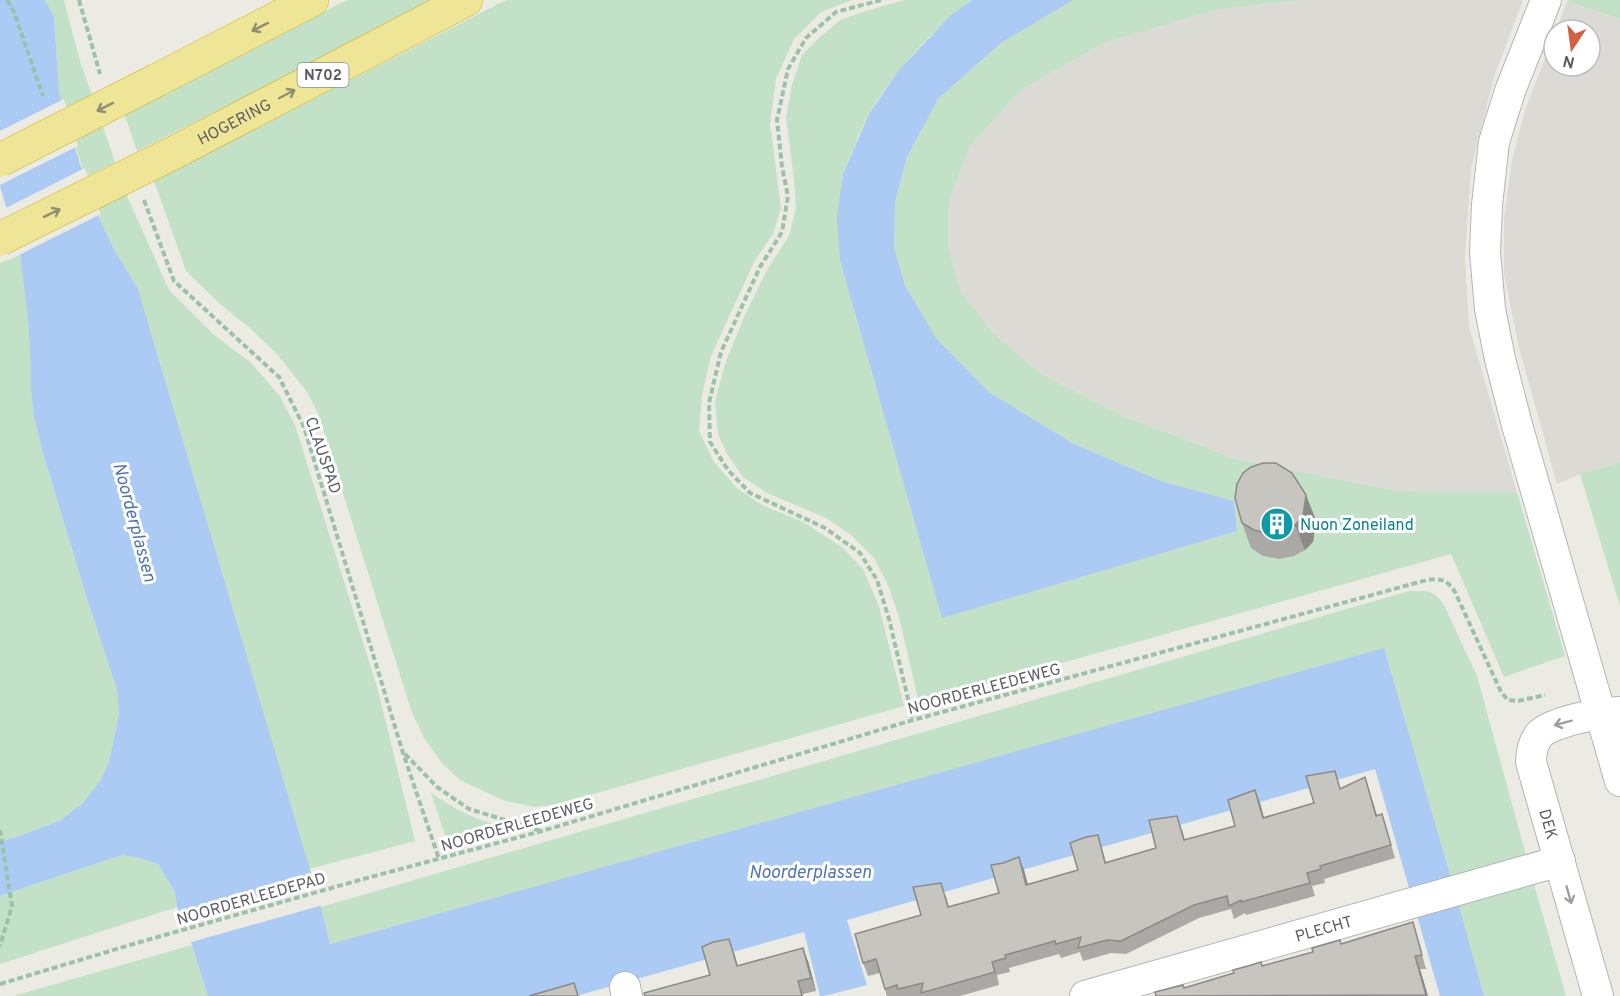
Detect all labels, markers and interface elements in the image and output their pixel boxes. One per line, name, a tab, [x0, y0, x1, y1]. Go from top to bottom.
north arrow	[1542, 18, 1602, 78]
one-way arrow	[252, 21, 269, 33]
text: N	[1561, 50, 1577, 72]
road number: N702	[298, 63, 348, 87]
one-way arrow	[278, 87, 296, 99]
street label: HOGERING	[194, 95, 275, 151]
one-way arrow	[96, 101, 114, 113]
one-way arrow	[43, 206, 61, 218]
street label: CLAUSPAD	[300, 414, 345, 497]
water label: Noorderplassen	[107, 460, 161, 585]
building icon: Nuon Zoneiland	[1259, 506, 1295, 542]
place label: Nuon Zoneiland	[1300, 516, 1414, 536]
street label: NOORDERLEEDEWEG	[906, 660, 1063, 720]
one-way arrow	[1554, 718, 1573, 729]
street label: NOORDERLEEDEWEG	[439, 795, 596, 857]
street label: DEK	[1533, 807, 1561, 842]
water label: Noorderplassen	[749, 862, 871, 885]
street label: NOORDERLEEDEPAD	[175, 869, 328, 931]
one-way arrow	[1564, 886, 1575, 905]
street label: PLECHT	[1293, 912, 1355, 948]

